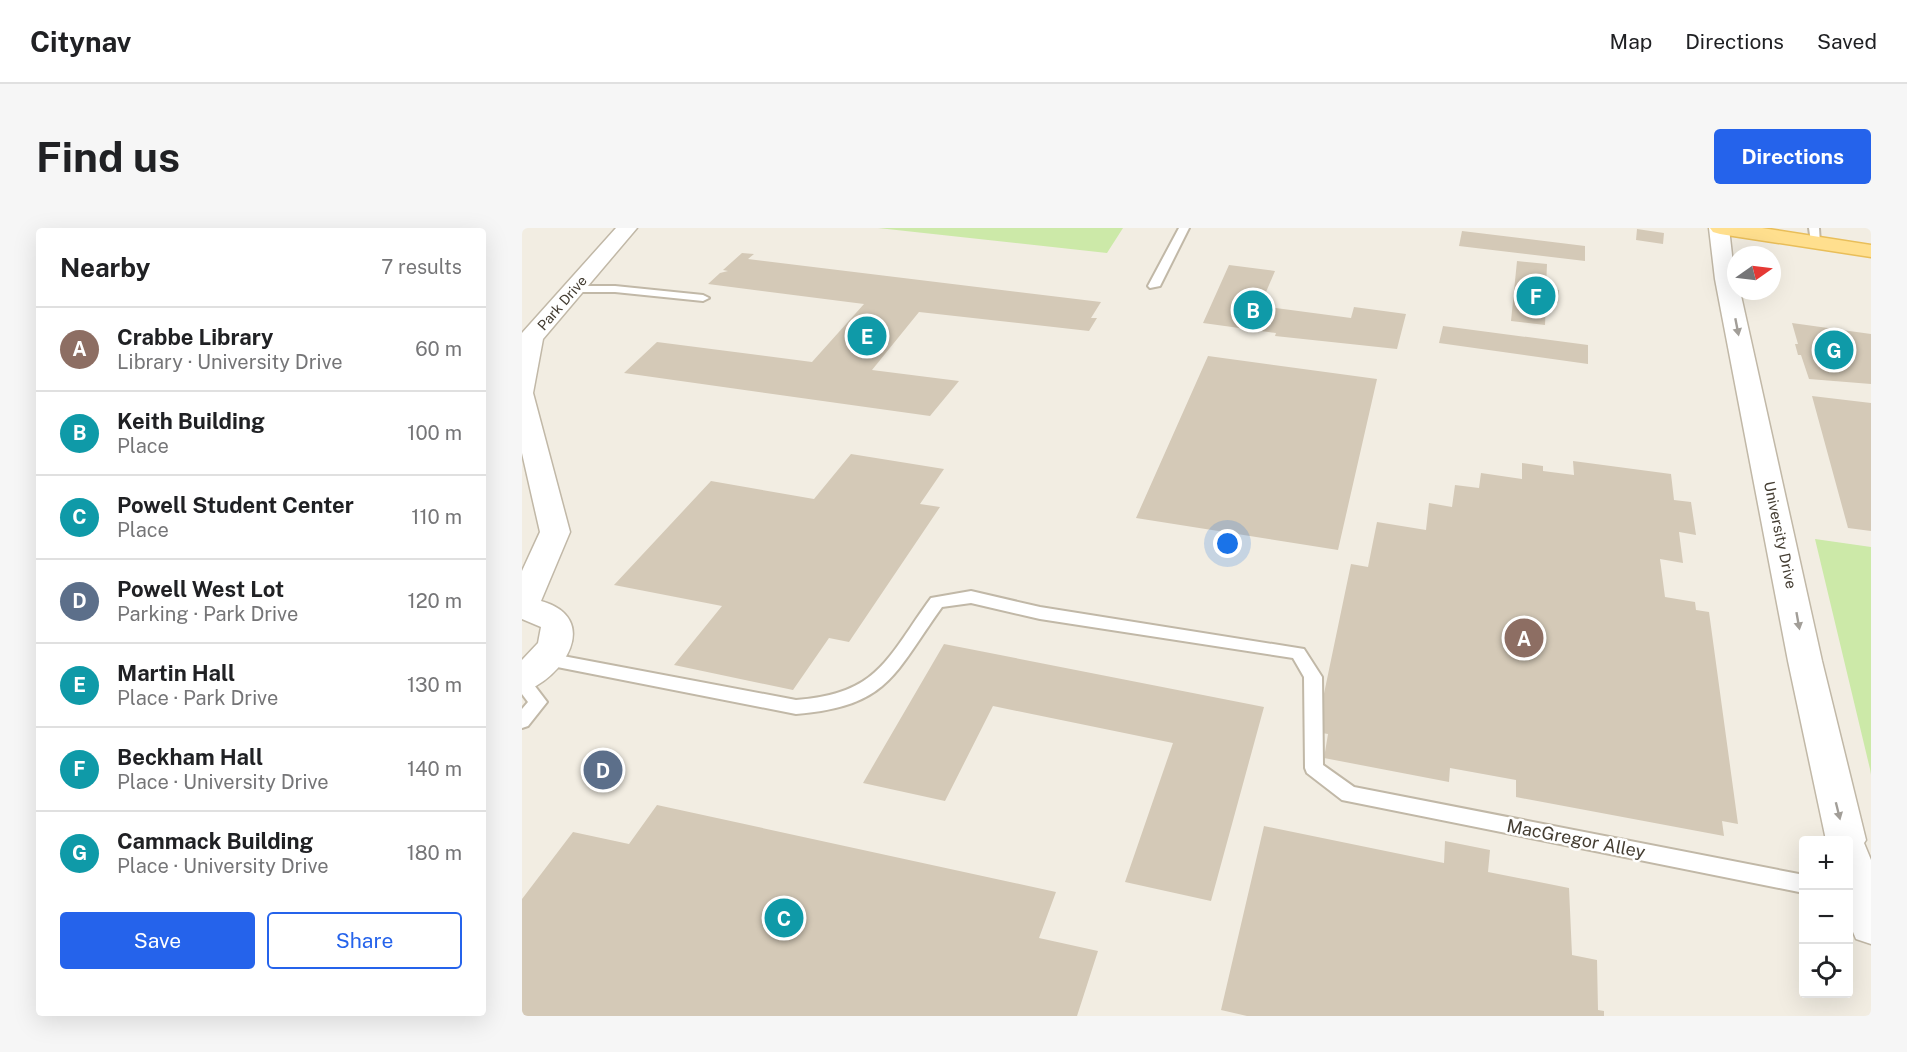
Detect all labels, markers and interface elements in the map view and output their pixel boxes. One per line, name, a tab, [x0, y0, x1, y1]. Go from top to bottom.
text: Citynav	[30, 25, 131, 58]
text: Map	[1610, 29, 1652, 54]
text: Directions	[1685, 29, 1784, 54]
text: Saved	[1817, 29, 1877, 54]
button: Directions	[1714, 129, 1871, 184]
text: Find us	[36, 132, 180, 181]
north arrow	[1727, 246, 1781, 300]
text: Nearby	[60, 252, 150, 283]
text: 7 results	[381, 255, 462, 279]
street label: Park Drive	[534, 273, 590, 333]
pin: F	[1516, 274, 1556, 318]
pin: B	[1234, 288, 1272, 332]
pin: E	[848, 314, 886, 358]
one-way arrow	[1733, 317, 1742, 336]
text: Crabbe Library	[117, 324, 273, 350]
pin: G	[1814, 328, 1854, 372]
text: A	[72, 337, 87, 361]
text: 60 m	[415, 337, 462, 361]
text: Library · University Drive	[117, 350, 343, 374]
text: Keith Building	[117, 408, 265, 434]
text: B	[73, 421, 86, 445]
text: 100 m	[407, 421, 462, 445]
text: Place	[117, 434, 169, 458]
street label: University Drive	[1761, 480, 1800, 590]
text: Powell Student Center	[117, 492, 354, 518]
text: C	[72, 505, 87, 529]
text: 110 m	[411, 505, 462, 529]
text: Place	[117, 518, 169, 542]
your location	[1213, 529, 1242, 558]
text: Powell West Lot	[117, 576, 284, 602]
text: D	[72, 589, 87, 613]
text: 120 m	[408, 589, 462, 613]
text: Parking · Park Drive	[117, 602, 298, 626]
one-way arrow	[1794, 611, 1803, 630]
pin: A	[1504, 616, 1544, 660]
text: Martin Hall	[117, 660, 235, 686]
text: E	[73, 673, 86, 697]
text: 130 m	[407, 673, 462, 697]
text: Place · Park Drive	[117, 686, 278, 710]
text: Beckham Hall	[117, 744, 263, 770]
pin: D	[584, 748, 622, 792]
text: F	[73, 757, 86, 781]
text: 140 m	[407, 757, 462, 781]
text: Place · University Drive	[117, 770, 329, 794]
one-way arrow	[1834, 802, 1844, 820]
street label: MacGregor Alley	[1505, 815, 1648, 862]
text: Cammack Building	[117, 828, 313, 854]
map controls	[1799, 836, 1853, 998]
button: +	[1799, 836, 1853, 890]
text: G	[72, 841, 87, 865]
text: 180 m	[407, 841, 462, 865]
text: Place · University Drive	[117, 854, 329, 878]
button: −	[1799, 890, 1853, 944]
pin: C	[764, 896, 804, 940]
button: Save	[60, 912, 255, 969]
button: Share	[267, 912, 462, 969]
button: locate	[1799, 944, 1853, 998]

